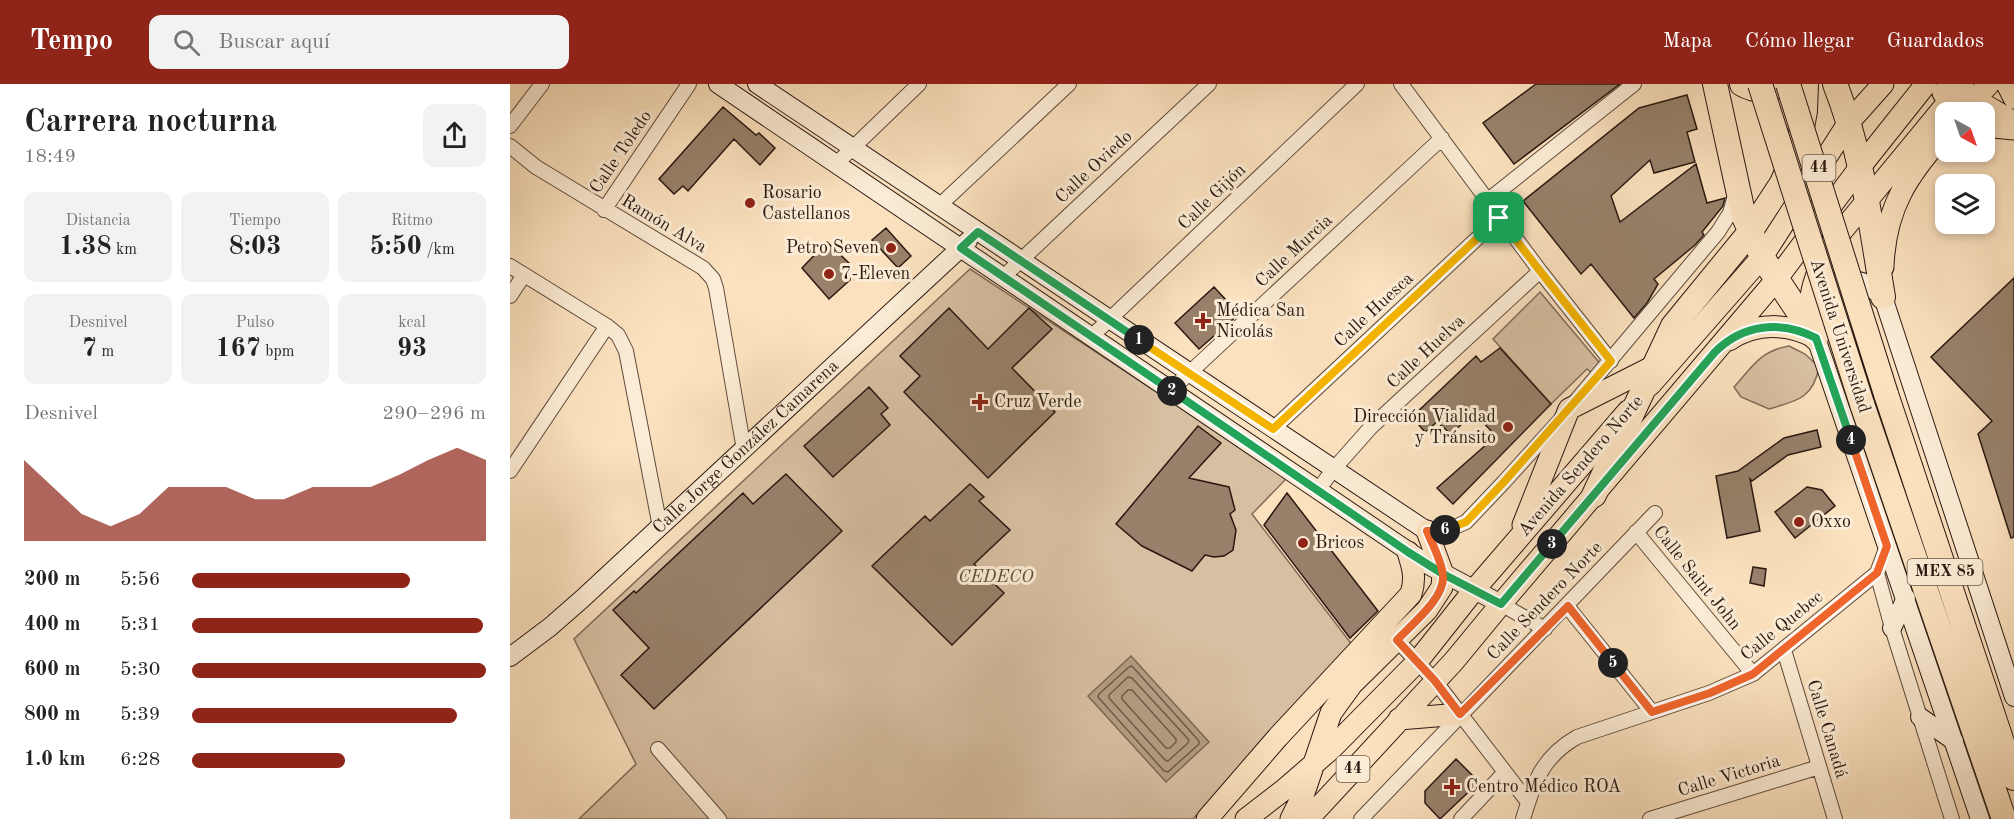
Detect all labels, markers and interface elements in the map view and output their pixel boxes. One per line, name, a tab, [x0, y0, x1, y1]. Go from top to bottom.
search box	[149, 15, 569, 69]
icon: search	[170, 26, 203, 59]
text: Tempo	[30, 28, 113, 56]
text: Buscar aquí	[218, 31, 330, 53]
text: Mapa	[1663, 31, 1712, 52]
text: Cómo llegar	[1745, 31, 1854, 52]
text: Guardados	[1887, 31, 1984, 52]
north arrow	[1935, 102, 1995, 162]
map controls	[1935, 102, 1995, 234]
button: share	[423, 104, 486, 167]
text: Carrera nocturna	[24, 106, 277, 139]
street label: Calle Toledo	[587, 107, 655, 197]
street label: Calle Oviedo	[1052, 127, 1136, 207]
text: 18:49	[24, 147, 76, 167]
road number: 44	[1802, 155, 1836, 181]
street label: Calle Gijón	[1175, 160, 1249, 233]
button: layers	[1935, 174, 1995, 234]
place label: Rosario Castellanos	[762, 184, 851, 223]
street label: Ramón Alva	[618, 192, 710, 257]
pin	[1473, 192, 1524, 243]
marker: Rosario Castellanos	[743, 196, 757, 210]
icon: arrive	[1482, 201, 1515, 234]
street label: Calle Murcia	[1252, 211, 1336, 291]
text: Distancia	[65, 213, 131, 229]
text: Tiempo	[229, 213, 281, 229]
text: Ritmo	[391, 213, 433, 229]
text: 1.38	[59, 234, 112, 260]
text: 8:03	[229, 234, 281, 260]
text: 5:50	[369, 234, 422, 260]
place label: Petro Seven	[786, 239, 879, 257]
marker: Petro Seven	[884, 241, 898, 255]
text: km	[112, 242, 137, 258]
text: /km	[422, 242, 455, 258]
street label: Avenida Universidad	[1807, 257, 1873, 415]
place label: 7-Eleven	[841, 265, 911, 283]
marker: 7-Eleven	[822, 267, 836, 281]
street label: Calle Huesca	[1331, 269, 1417, 351]
place label: Médica San Nicolás	[1216, 302, 1305, 341]
marker: Médica San Nicolás	[1194, 312, 1212, 330]
street label: Calle Huelva	[1384, 312, 1468, 392]
text: Desnivel	[68, 315, 128, 331]
text: Pulso	[236, 315, 274, 331]
text: kcal	[398, 315, 426, 331]
pin: 1	[1124, 325, 1154, 355]
text: 1	[1134, 332, 1144, 348]
text: 7	[82, 336, 97, 362]
text: 167	[216, 336, 261, 362]
text: 93	[397, 336, 427, 362]
text: m	[97, 344, 114, 360]
text: bpm	[261, 344, 294, 360]
street label: Calle Jorge González Camarena	[649, 357, 842, 537]
pin: 2	[1157, 376, 1187, 406]
text: 2	[1167, 383, 1177, 399]
street label: Avenida Sendero Norte	[1515, 392, 1647, 540]
marker: Cruz Verde	[971, 393, 989, 411]
place label: Cruz Verde	[994, 393, 1082, 411]
text: Desnivel	[24, 404, 98, 424]
text: 290–296 m	[383, 404, 486, 424]
place label: Dirección Vialidad y Tránsito	[1353, 408, 1496, 447]
marker: Dirección Vialidad y Tránsito	[1501, 420, 1515, 434]
pin: 4	[1836, 425, 1866, 455]
text: 4	[1846, 432, 1856, 448]
place label: Oxxo	[1811, 513, 1851, 531]
pin: 6	[1430, 515, 1460, 545]
marker: Oxxo	[1792, 515, 1806, 529]
text: 6	[1440, 522, 1450, 538]
street label: Calle Saint John	[1650, 523, 1744, 634]
pin: 3	[1537, 529, 1567, 559]
place label: Bricos	[1315, 534, 1364, 552]
marker: Bricos	[1296, 536, 1310, 550]
text: 3	[1547, 536, 1557, 552]
street label: Calle Sendero Norte	[1484, 538, 1606, 664]
road number: MEX 85	[1908, 559, 1982, 585]
park label: CEDECO	[958, 568, 1034, 586]
text: 200 m	[24, 570, 80, 590]
text: 5:56	[120, 570, 160, 590]
street label: Calle Quebec	[1738, 587, 1827, 664]
text: 400 m	[24, 615, 80, 635]
text: 5:31	[120, 615, 160, 635]
pin: 5	[1598, 648, 1628, 678]
text: 5	[1608, 655, 1618, 671]
text: 600 m	[24, 660, 80, 680]
text: 5:30	[120, 660, 160, 680]
street label: Calle Canadá	[1804, 678, 1851, 780]
text: 800 m	[24, 705, 80, 725]
text: 5:39	[120, 705, 160, 725]
text: 1.0 km	[24, 750, 86, 770]
text: 6:28	[120, 750, 160, 770]
street label: Calle Victoria	[1676, 752, 1782, 800]
road number: 44	[1336, 756, 1370, 782]
marker: Centro Médico ROA	[1443, 778, 1461, 796]
place label: Centro Médico ROA	[1466, 778, 1622, 796]

